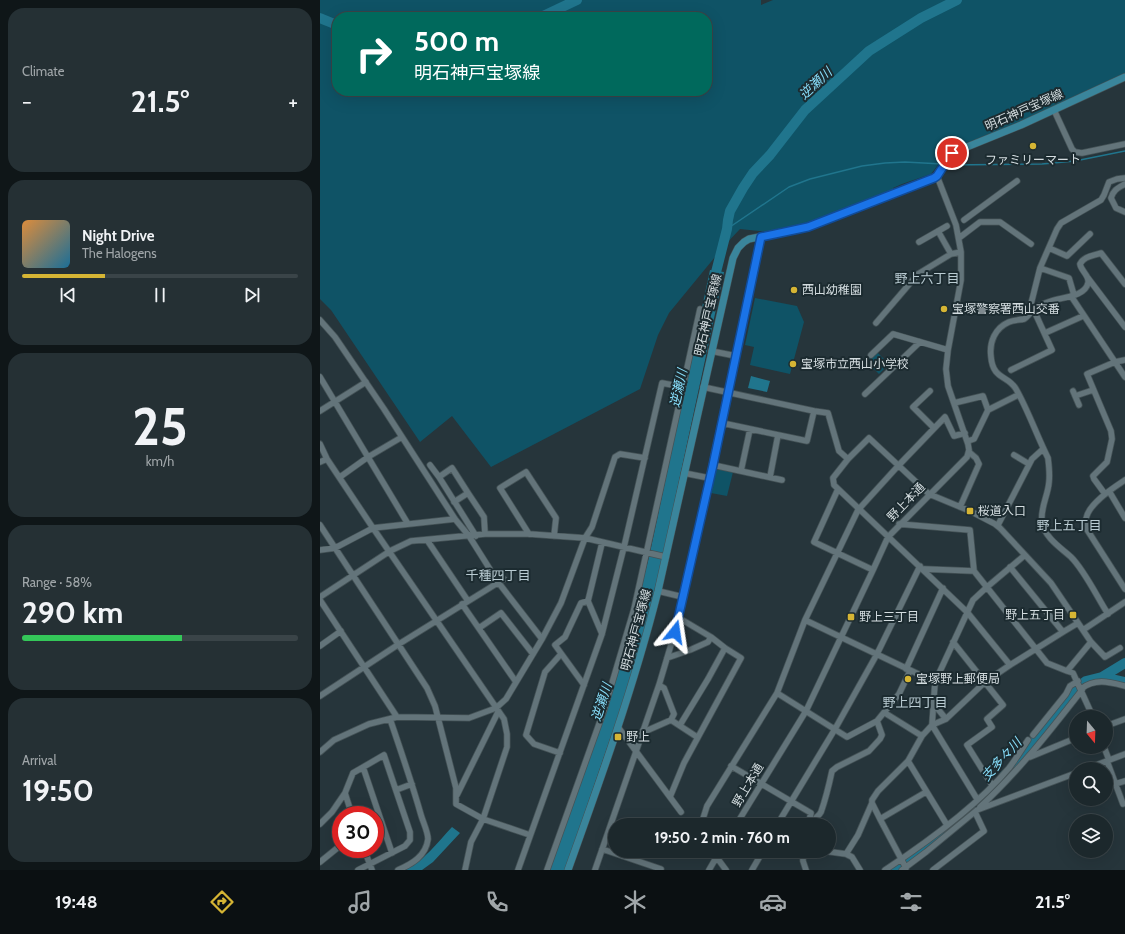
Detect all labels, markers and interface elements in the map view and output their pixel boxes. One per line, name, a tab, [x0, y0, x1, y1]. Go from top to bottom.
text: 500 m	[414, 24, 499, 58]
icon: right	[348, 28, 400, 80]
text: 明石神戸宝塚線	[414, 62, 540, 84]
water label: 逆瀬川	[795, 62, 836, 102]
text: Climate	[22, 63, 64, 79]
text: 21.5°	[131, 83, 189, 120]
street label: 明石神戸宝塚線	[982, 86, 1065, 133]
text: −	[22, 88, 32, 115]
text: +	[288, 88, 298, 115]
pin	[935, 136, 969, 170]
marker: ファミリーマート	[1028, 141, 1038, 151]
icon: arrive	[941, 142, 963, 164]
place label: ファミリーマート	[985, 152, 1081, 167]
text: Night Drive	[82, 227, 155, 245]
text: The Halogens	[82, 245, 157, 261]
district label: 野上六丁目	[894, 270, 960, 286]
street label: 明石神戸宝塚線	[691, 272, 724, 358]
place label: 西山幼稚園	[802, 282, 862, 297]
icon: previous	[57, 284, 79, 306]
icon: pause	[149, 284, 171, 306]
icon: next	[241, 284, 263, 306]
marker: 西山幼稚園	[789, 285, 799, 295]
place label: 宝塚警察署西山交番	[952, 301, 1060, 316]
marker: 宝塚警察署西山交番	[939, 304, 949, 314]
place label: 宝塚市立西山小学校	[801, 356, 909, 371]
marker: 宝塚市立西山小学校	[788, 359, 798, 369]
water label: 逆瀬川	[666, 365, 690, 409]
text: 25	[132, 395, 188, 458]
text: km/h	[146, 453, 174, 469]
street label: 野上本通	[884, 479, 928, 524]
place label: 桜道入口	[978, 503, 1026, 518]
marker: 桜道入口	[965, 506, 975, 516]
district label: 野上五丁目	[1036, 517, 1102, 533]
district label: 千種四丁目	[465, 567, 531, 583]
text: Range · 58%	[22, 574, 92, 590]
street label: 明石神戸宝塚線	[617, 587, 654, 672]
text: 290 km	[22, 594, 123, 631]
place label: 野上五丁目	[1005, 607, 1065, 622]
place label: 野上三丁目	[859, 609, 919, 624]
marker: 野上五丁目	[1068, 610, 1078, 620]
position arrow	[654, 611, 696, 653]
marker: 野上三丁目	[846, 612, 856, 622]
place label: 宝塚野上郵便局	[916, 671, 1000, 686]
marker: 宝塚野上郵便局	[903, 674, 913, 684]
water label: 逆瀬川	[587, 679, 615, 723]
district label: 野上四丁目	[882, 694, 948, 710]
north arrow	[1069, 710, 1113, 754]
map controls	[1069, 710, 1113, 858]
place label: 野上	[626, 729, 650, 744]
marker: 野上	[613, 732, 623, 742]
water label: 支多々川	[978, 733, 1026, 784]
text: Arrival	[22, 752, 57, 768]
street label: 野上本通	[729, 760, 766, 809]
button: search	[1069, 762, 1113, 806]
text: 19:50	[22, 772, 94, 809]
speed limit sign: 30	[332, 806, 384, 858]
button: layers	[1069, 814, 1113, 858]
text: 19:50 · 2 min · 760 m	[654, 829, 790, 847]
icon: directions	[208, 888, 236, 916]
icon: music	[346, 888, 374, 916]
icon: phone	[483, 888, 511, 916]
icon: climate	[621, 888, 649, 916]
icon: car	[759, 888, 787, 916]
icon: filters	[897, 888, 925, 916]
text: 19:48	[55, 891, 98, 913]
text: 21.5°	[1035, 891, 1070, 913]

